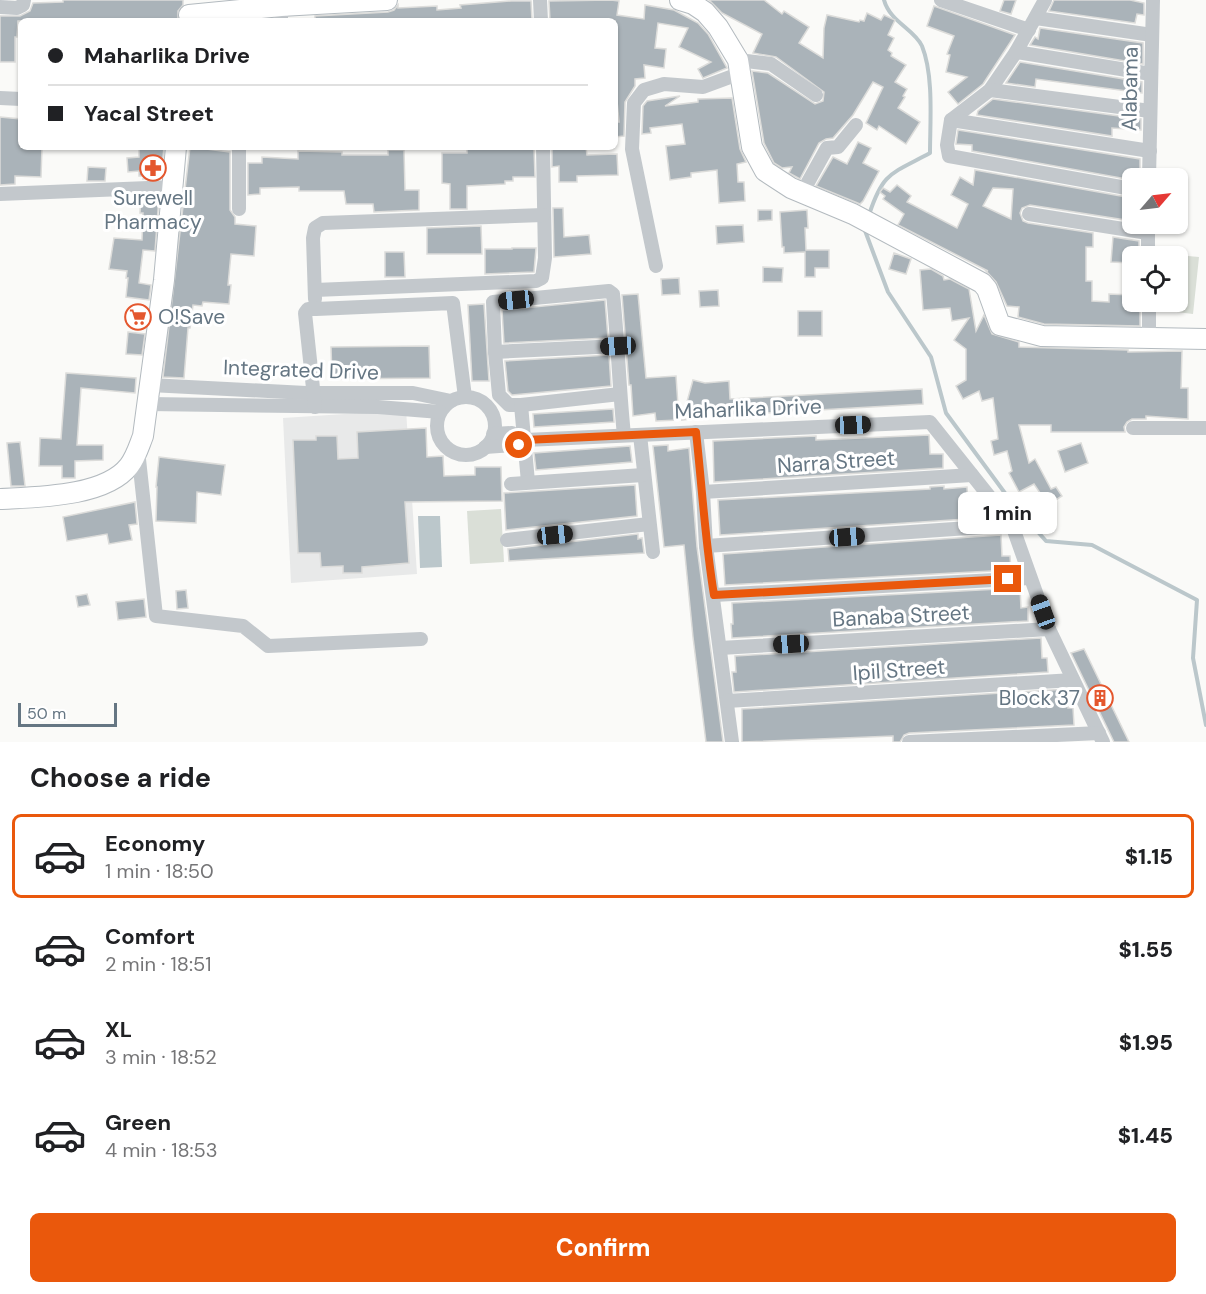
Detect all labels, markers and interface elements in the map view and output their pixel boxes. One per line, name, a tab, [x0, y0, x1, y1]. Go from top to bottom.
text: Maharlika Drive	[84, 41, 250, 70]
street label: Alabama	[1115, 46, 1145, 132]
text: Yacal Street	[84, 99, 214, 128]
pharmacy icon: Surewell Pharmacy	[138, 153, 168, 183]
north arrow	[1122, 168, 1188, 234]
map controls	[1122, 168, 1188, 312]
place label: Surewell Pharmacy	[104, 184, 202, 236]
button: locate	[1122, 246, 1188, 312]
car	[497, 289, 535, 311]
supermarket icon: O!Save	[123, 302, 153, 332]
place label: O!Save	[158, 303, 225, 331]
car	[600, 336, 636, 356]
street label: Integrated Drive	[223, 353, 379, 387]
street label: Maharlika Drive	[674, 392, 822, 426]
car	[835, 415, 871, 435]
route start	[505, 431, 532, 458]
street label: Narra Street	[776, 444, 896, 480]
callout: 1 min	[958, 492, 1058, 534]
text: 1 min	[983, 500, 1032, 526]
car	[536, 524, 574, 546]
car	[828, 527, 866, 547]
route end	[994, 565, 1021, 592]
car	[1028, 592, 1058, 632]
street label: Banaba Street	[832, 598, 970, 634]
car	[773, 634, 809, 654]
street label: Ipil Street	[852, 653, 946, 687]
building icon: Block 37	[1085, 683, 1115, 713]
place label: Block 37	[999, 684, 1080, 712]
scale bar	[18, 700, 117, 728]
text: 50 m	[27, 703, 66, 724]
text: Choose a ride	[30, 760, 211, 795]
icon: car	[33, 829, 87, 883]
text: Economy	[105, 829, 205, 858]
text: $1.15	[1125, 842, 1173, 871]
text: 1 min · 18:50	[105, 858, 214, 884]
icon: car	[33, 922, 87, 976]
text: Comfort	[105, 922, 195, 951]
text: $1.55	[1118, 935, 1173, 964]
text: 2 min · 18:51	[105, 951, 211, 977]
icon: car	[33, 1015, 87, 1069]
text: XL	[105, 1015, 132, 1044]
text: $1.95	[1119, 1028, 1173, 1057]
text: 3 min · 18:52	[105, 1044, 217, 1070]
icon: car	[33, 1108, 87, 1162]
text: Green	[105, 1108, 171, 1137]
text: $1.45	[1118, 1121, 1173, 1150]
text: 4 min · 18:53	[105, 1137, 218, 1163]
button: Confirm	[30, 1213, 1176, 1282]

